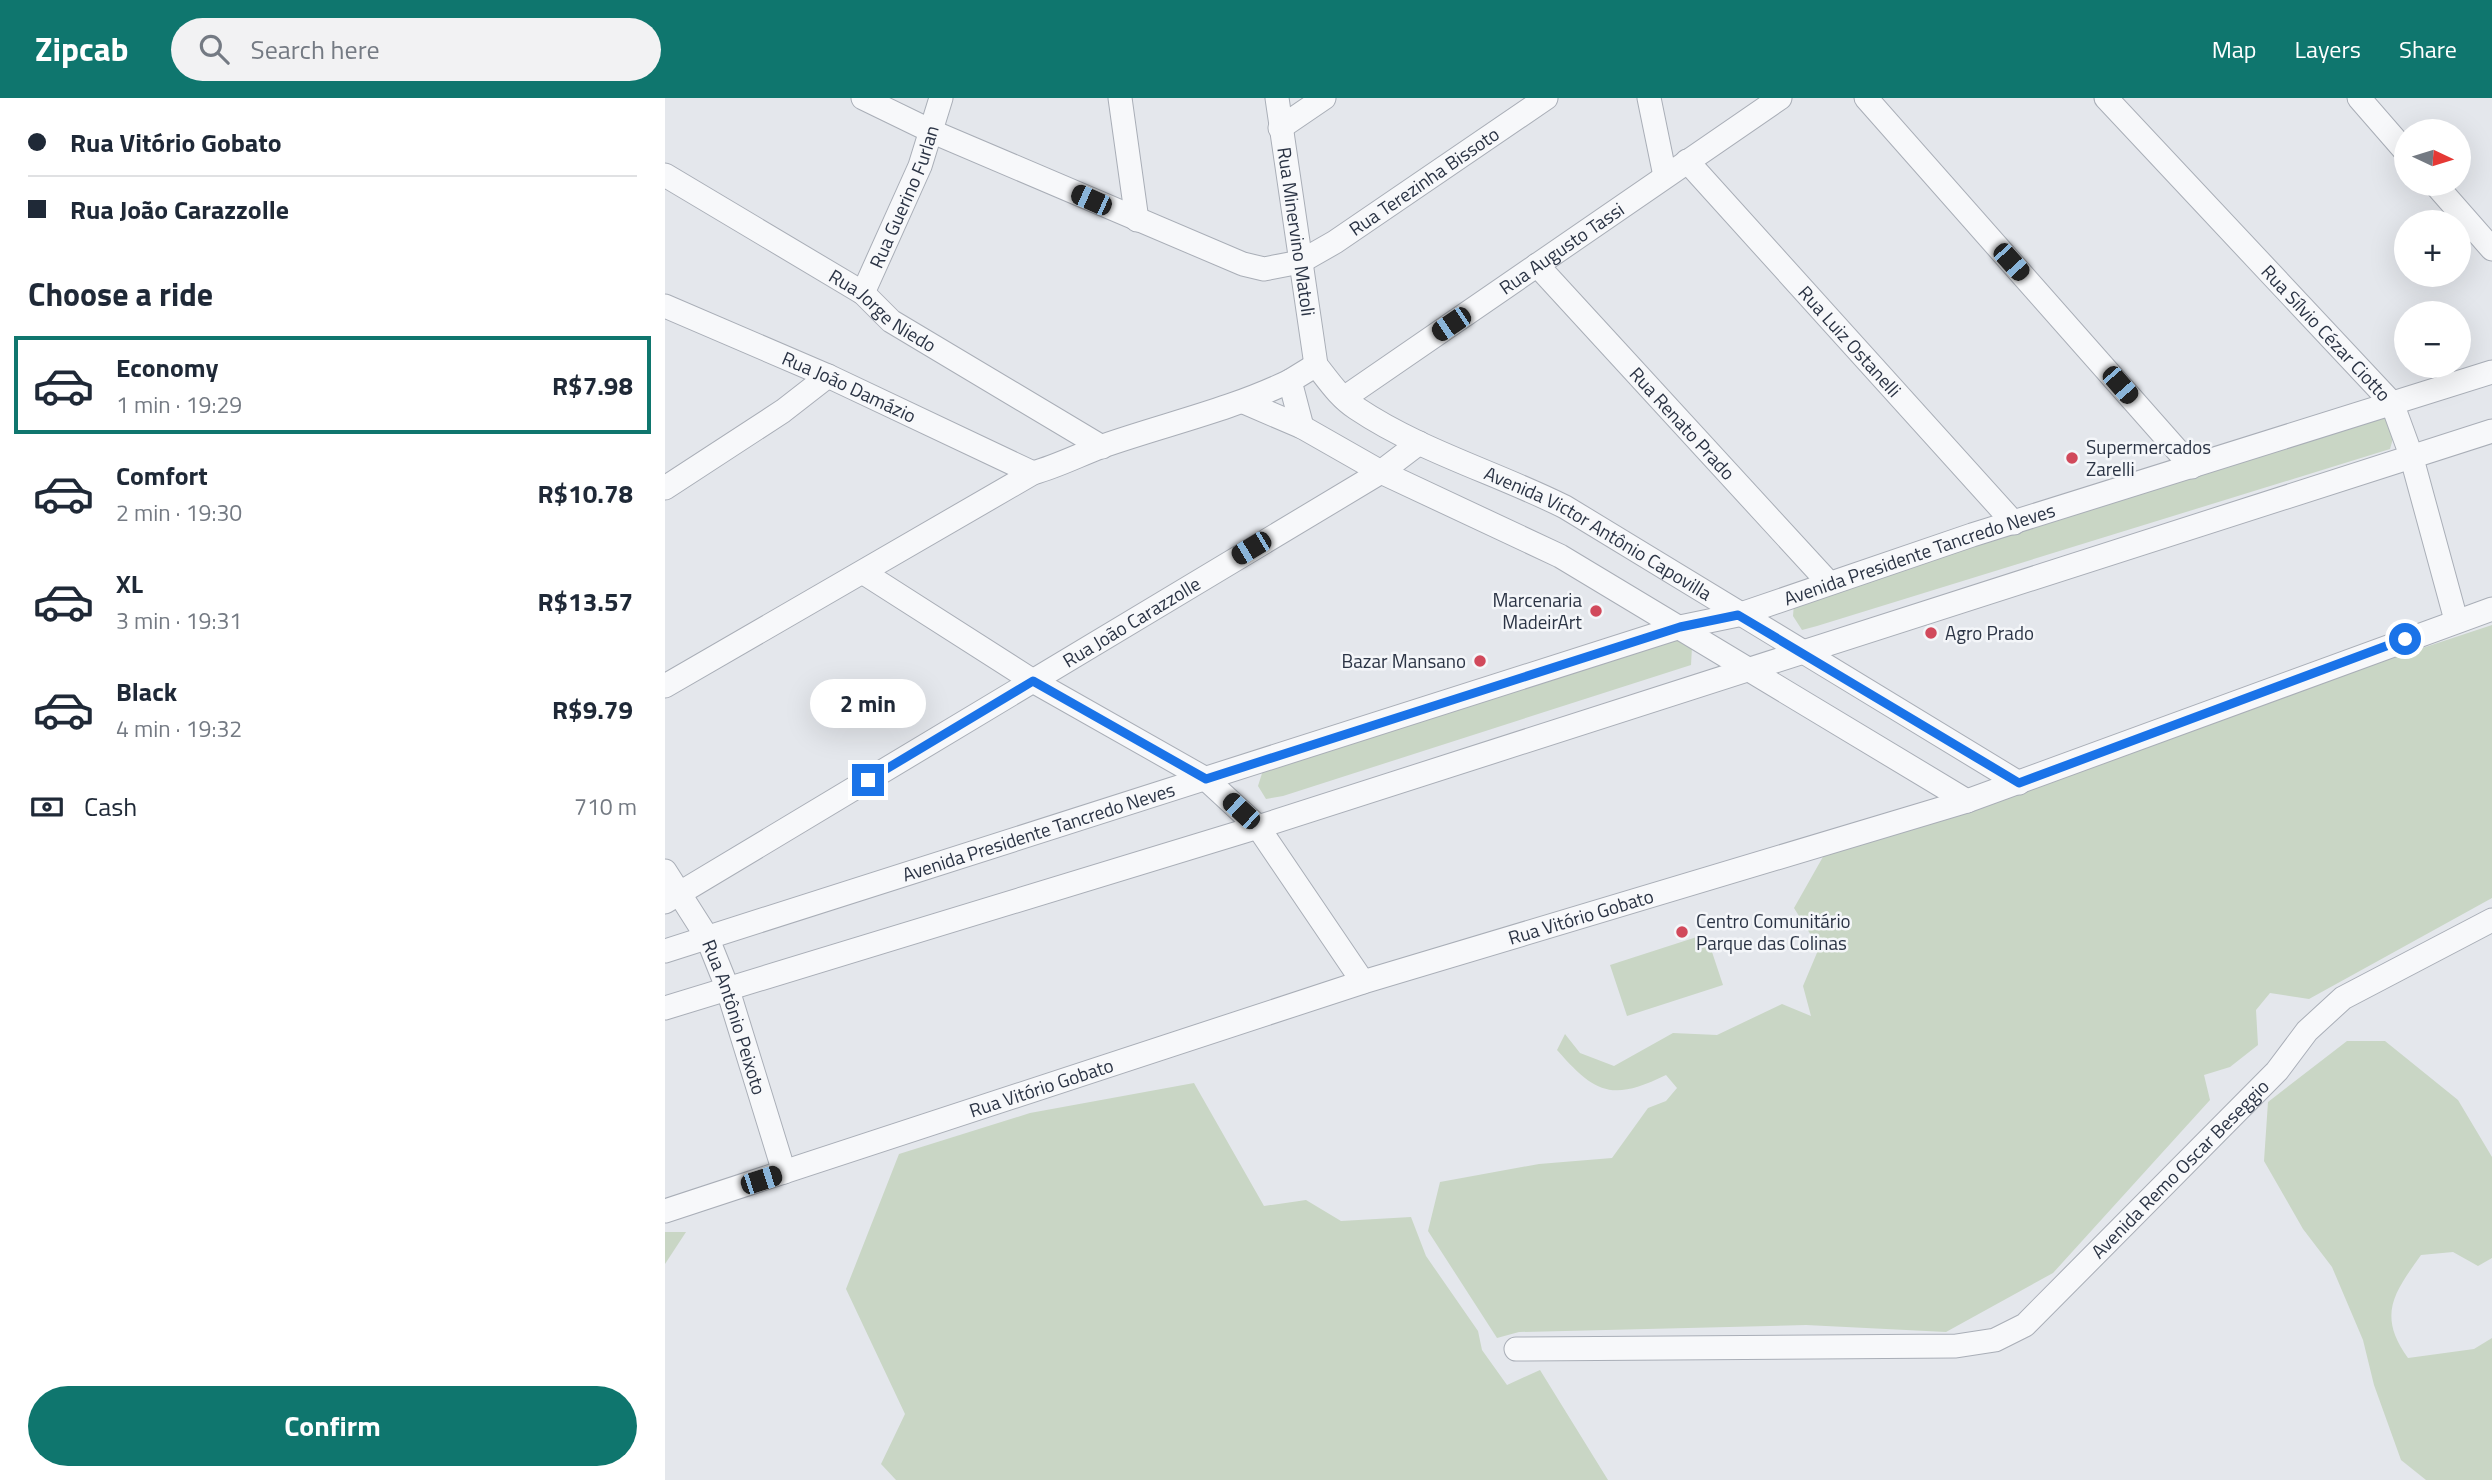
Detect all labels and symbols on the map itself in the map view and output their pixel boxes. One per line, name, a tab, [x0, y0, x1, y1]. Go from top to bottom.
street label: Rua Terezinha Bissoto	[1343, 119, 1505, 243]
north arrow	[2394, 119, 2471, 196]
street label: Rua Guerino Furlan	[861, 121, 946, 273]
street label: Rua Minervino Matoli	[1270, 145, 1324, 318]
car	[1068, 182, 1115, 218]
street label: Rua Augusto Tassi	[1493, 195, 1630, 301]
car	[1990, 239, 2033, 285]
street label: Rua Sílvio Cézar Ciotto	[2255, 257, 2398, 408]
street label: Rua Jorge Niedo	[824, 261, 942, 359]
street label: Rua Luiz Ostanelli	[1792, 279, 1909, 403]
car	[1428, 304, 1475, 344]
street label: Rua João Damázio	[778, 343, 921, 430]
street label: Rua Renato Prado	[1623, 360, 1742, 486]
car	[2099, 362, 2142, 408]
place label: Supermercados Zarelli	[2086, 432, 2211, 483]
marker: Supermercados Zarelli	[2064, 450, 2080, 466]
street label: Avenida Victor Antônio Capovilla	[1480, 458, 1718, 607]
street label: Avenida Presidente Tancredo Neves	[1780, 495, 2059, 612]
car	[1228, 528, 1275, 568]
street label: Rua João Carazzolle	[1057, 569, 1206, 674]
place label: Marcenaria MadeirArt	[1492, 585, 1582, 636]
marker: Marcenaria MadeirArt	[1588, 603, 1604, 619]
place label: Agro Prado	[1945, 618, 2034, 647]
route start	[2389, 623, 2421, 655]
marker: Agro Prado	[1923, 625, 1939, 641]
place label: Bazar Mansano	[1342, 646, 1466, 675]
marker: Bazar Mansano	[1472, 653, 1488, 669]
callout: 2 min	[810, 678, 926, 728]
route end	[852, 764, 884, 796]
street label: Avenida Presidente Tancredo Neves	[898, 774, 1178, 888]
car	[1219, 789, 1264, 833]
street label: Rua Vitório Gobato	[1504, 881, 1657, 952]
place label: Centro Comunitário Parque das Colinas	[1696, 906, 1851, 957]
marker: Centro Comunitário Parque das Colinas	[1674, 924, 1690, 940]
street label: Rua Antônio Peixoto	[695, 935, 774, 1098]
street label: Rua Vitório Gobato	[965, 1050, 1117, 1124]
street label: Avenida Remo Oscar Beseggio	[2084, 1072, 2275, 1265]
car	[738, 1164, 785, 1196]

